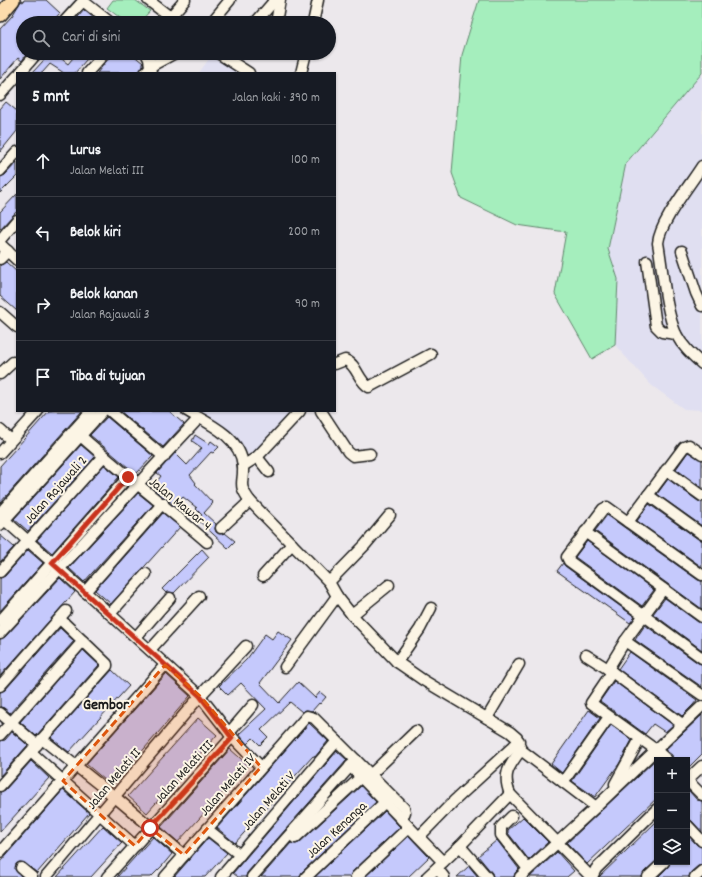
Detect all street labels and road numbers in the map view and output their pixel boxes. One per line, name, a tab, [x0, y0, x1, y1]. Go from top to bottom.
street label: Jalan Rajawali 2	[20, 452, 93, 529]
street label: Jalan Mawar 4	[144, 473, 215, 536]
street label: Jalan Melati III	[150, 736, 219, 809]
street label: Jalan Melati II	[83, 744, 147, 814]
street label: Jalan Melati IV	[196, 749, 262, 821]
street label: Jalan Melati V	[238, 767, 301, 835]
street label: Jalan Kenanga	[303, 797, 372, 864]

